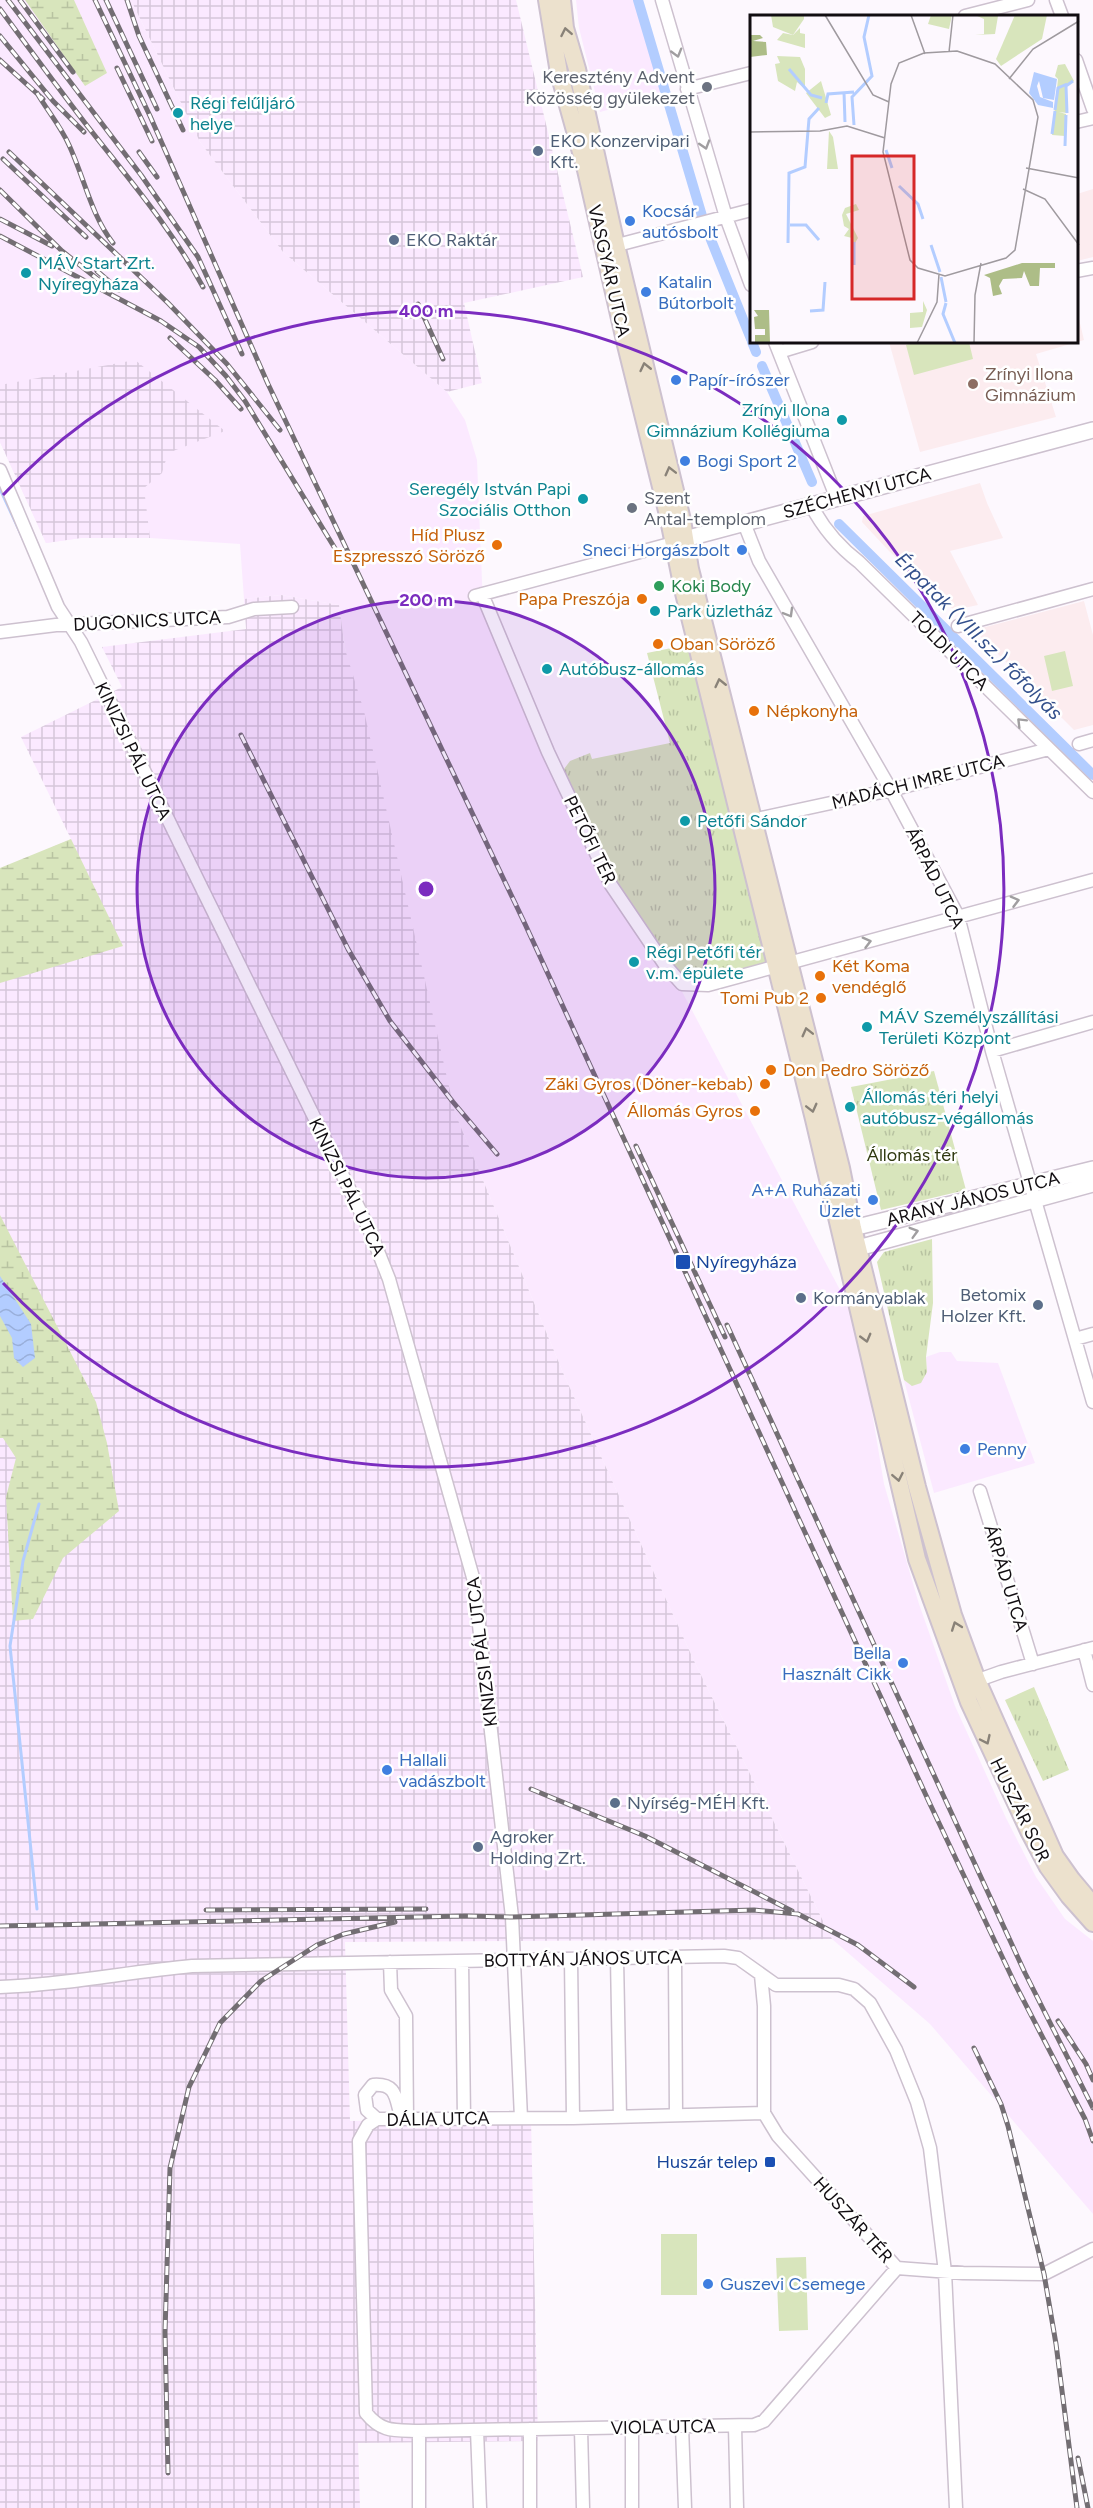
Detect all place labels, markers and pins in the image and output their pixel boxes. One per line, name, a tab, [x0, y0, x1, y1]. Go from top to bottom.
place label: Keresztény Advent Közösség gyülekezet	[525, 66, 695, 109]
marker: Keresztény Advent Közösség gyülekezet	[700, 80, 714, 94]
place label: Régi felűljáró helye	[190, 92, 295, 135]
marker: Régi felűljáró helye	[171, 106, 185, 120]
place label: EKO Konzervipari Kft.	[550, 130, 690, 173]
marker: EKO Konzervipari Kft.	[531, 144, 545, 158]
place label: Kocsár autósbolt	[642, 200, 719, 243]
marker: Kocsár autósbolt	[623, 214, 637, 228]
place label: EKO Raktár	[406, 229, 497, 251]
marker: EKO Raktár	[387, 233, 401, 247]
place label: MÁV Start Zrt. Nyíregyháza	[38, 252, 155, 295]
marker: MÁV Start Zrt. Nyíregyháza	[19, 266, 33, 280]
place label: Katalin Bútorbolt	[658, 271, 734, 314]
marker: Katalin Bútorbolt	[639, 285, 653, 299]
place label: Zrínyi Ilona Gimnázium	[985, 363, 1076, 406]
place label: Papír-írószer	[688, 369, 790, 391]
marker: Papír-írószer	[669, 373, 683, 387]
marker: Zrínyi Ilona Gimnázium	[966, 377, 980, 391]
place label: Zrínyi Ilona Gimnázium Kollégiuma	[646, 399, 830, 442]
marker: Zrínyi Ilona Gimnázium Kollégiuma	[835, 413, 849, 427]
place label: Bogi Sport 2	[697, 450, 797, 472]
marker: Bogi Sport 2	[678, 454, 692, 468]
place label: Seregély István Papi Szociális Otthon	[409, 478, 571, 521]
place label: Szent Antal-templom	[644, 487, 766, 530]
marker: Seregély István Papi Szociális Otthon	[576, 492, 590, 506]
marker: Szent Antal-templom	[625, 501, 639, 515]
place label: Híd Plusz Eszpresszó Söröző	[333, 524, 485, 567]
marker: Híd Plusz Eszpresszó Söröző	[490, 538, 504, 552]
place label: Sneci Horgászbolt	[582, 539, 730, 561]
marker: Sneci Horgászbolt	[735, 543, 749, 557]
place label: Koki Body	[671, 575, 752, 597]
marker: Koki Body	[652, 579, 666, 593]
place label: Papa Preszója	[518, 588, 630, 610]
marker: Papa Preszója	[635, 592, 649, 606]
place label: Park üzletház	[667, 600, 773, 622]
marker: Park üzletház	[648, 604, 662, 618]
place label: Oban Söröző	[670, 633, 775, 655]
marker: Oban Söröző	[651, 637, 665, 651]
place label: Autóbusz-állomás	[559, 658, 704, 680]
marker: Autóbusz-állomás	[540, 662, 554, 676]
place label: Népkonyha	[766, 700, 858, 722]
marker: Népkonyha	[747, 704, 761, 718]
place label: Petőfi Sándor	[697, 810, 807, 832]
marker: Petőfi Sándor	[678, 814, 692, 828]
centre of rings	[416, 879, 436, 899]
place label: Régi Petőfi tér v.m. épülete	[646, 941, 762, 984]
marker: Régi Petőfi tér v.m. épülete	[627, 955, 641, 969]
place label: Két Koma vendéglő	[832, 955, 910, 998]
marker: Két Koma vendéglő	[813, 969, 827, 983]
place label: Tomi Pub 2	[720, 987, 809, 1009]
marker: Tomi Pub 2	[814, 991, 828, 1005]
place label: MÁV Személyszállítási Területi Központ	[879, 1006, 1059, 1049]
marker: MÁV Személyszállítási Területi Központ	[860, 1020, 874, 1034]
place label: Don Pedro Söröző	[783, 1059, 929, 1081]
marker: Don Pedro Söröző	[764, 1063, 778, 1077]
place label: Záki Gyros (Döner-kebab)	[545, 1073, 753, 1095]
marker: Záki Gyros (Döner-kebab)	[758, 1077, 772, 1091]
place label: Állomás téri helyi autóbusz-végállomás	[862, 1086, 1034, 1129]
place label: Állomás Gyros	[627, 1100, 743, 1122]
marker: Állomás téri helyi autóbusz-végállomás	[843, 1100, 857, 1114]
marker: Állomás Gyros	[748, 1104, 762, 1118]
place label: A+A Ruházati Üzlet	[751, 1179, 861, 1222]
marker: A+A Ruházati Üzlet	[866, 1193, 880, 1207]
place label: Nyíregyháza	[696, 1251, 797, 1273]
marker: Nyíregyháza	[674, 1253, 692, 1271]
place label: Betomix Holzer Kft.	[941, 1284, 1026, 1327]
place label: Kormányablak	[813, 1287, 926, 1309]
marker: Kormányablak	[794, 1291, 808, 1305]
marker: Betomix Holzer Kft.	[1031, 1298, 1045, 1312]
place label: Penny	[977, 1438, 1027, 1460]
marker: Penny	[958, 1442, 972, 1456]
place label: Bella Használt Cikk	[782, 1642, 891, 1685]
marker: Bella Használt Cikk	[896, 1656, 910, 1670]
place label: Hallali vadászbolt	[399, 1749, 486, 1792]
marker: Hallali vadászbolt	[380, 1763, 394, 1777]
place label: Nyírség-MÉH Kft.	[627, 1792, 769, 1814]
marker: Nyírség-MÉH Kft.	[608, 1796, 622, 1810]
place label: Agroker Holding Zrt.	[490, 1826, 586, 1869]
marker: Agroker Holding Zrt.	[471, 1840, 485, 1854]
place label: Huszár telep	[657, 2151, 758, 2173]
marker: Huszár telep	[763, 2155, 777, 2169]
place label: Guszevi Csemege	[720, 2273, 865, 2295]
marker: Guszevi Csemege	[701, 2277, 715, 2291]

